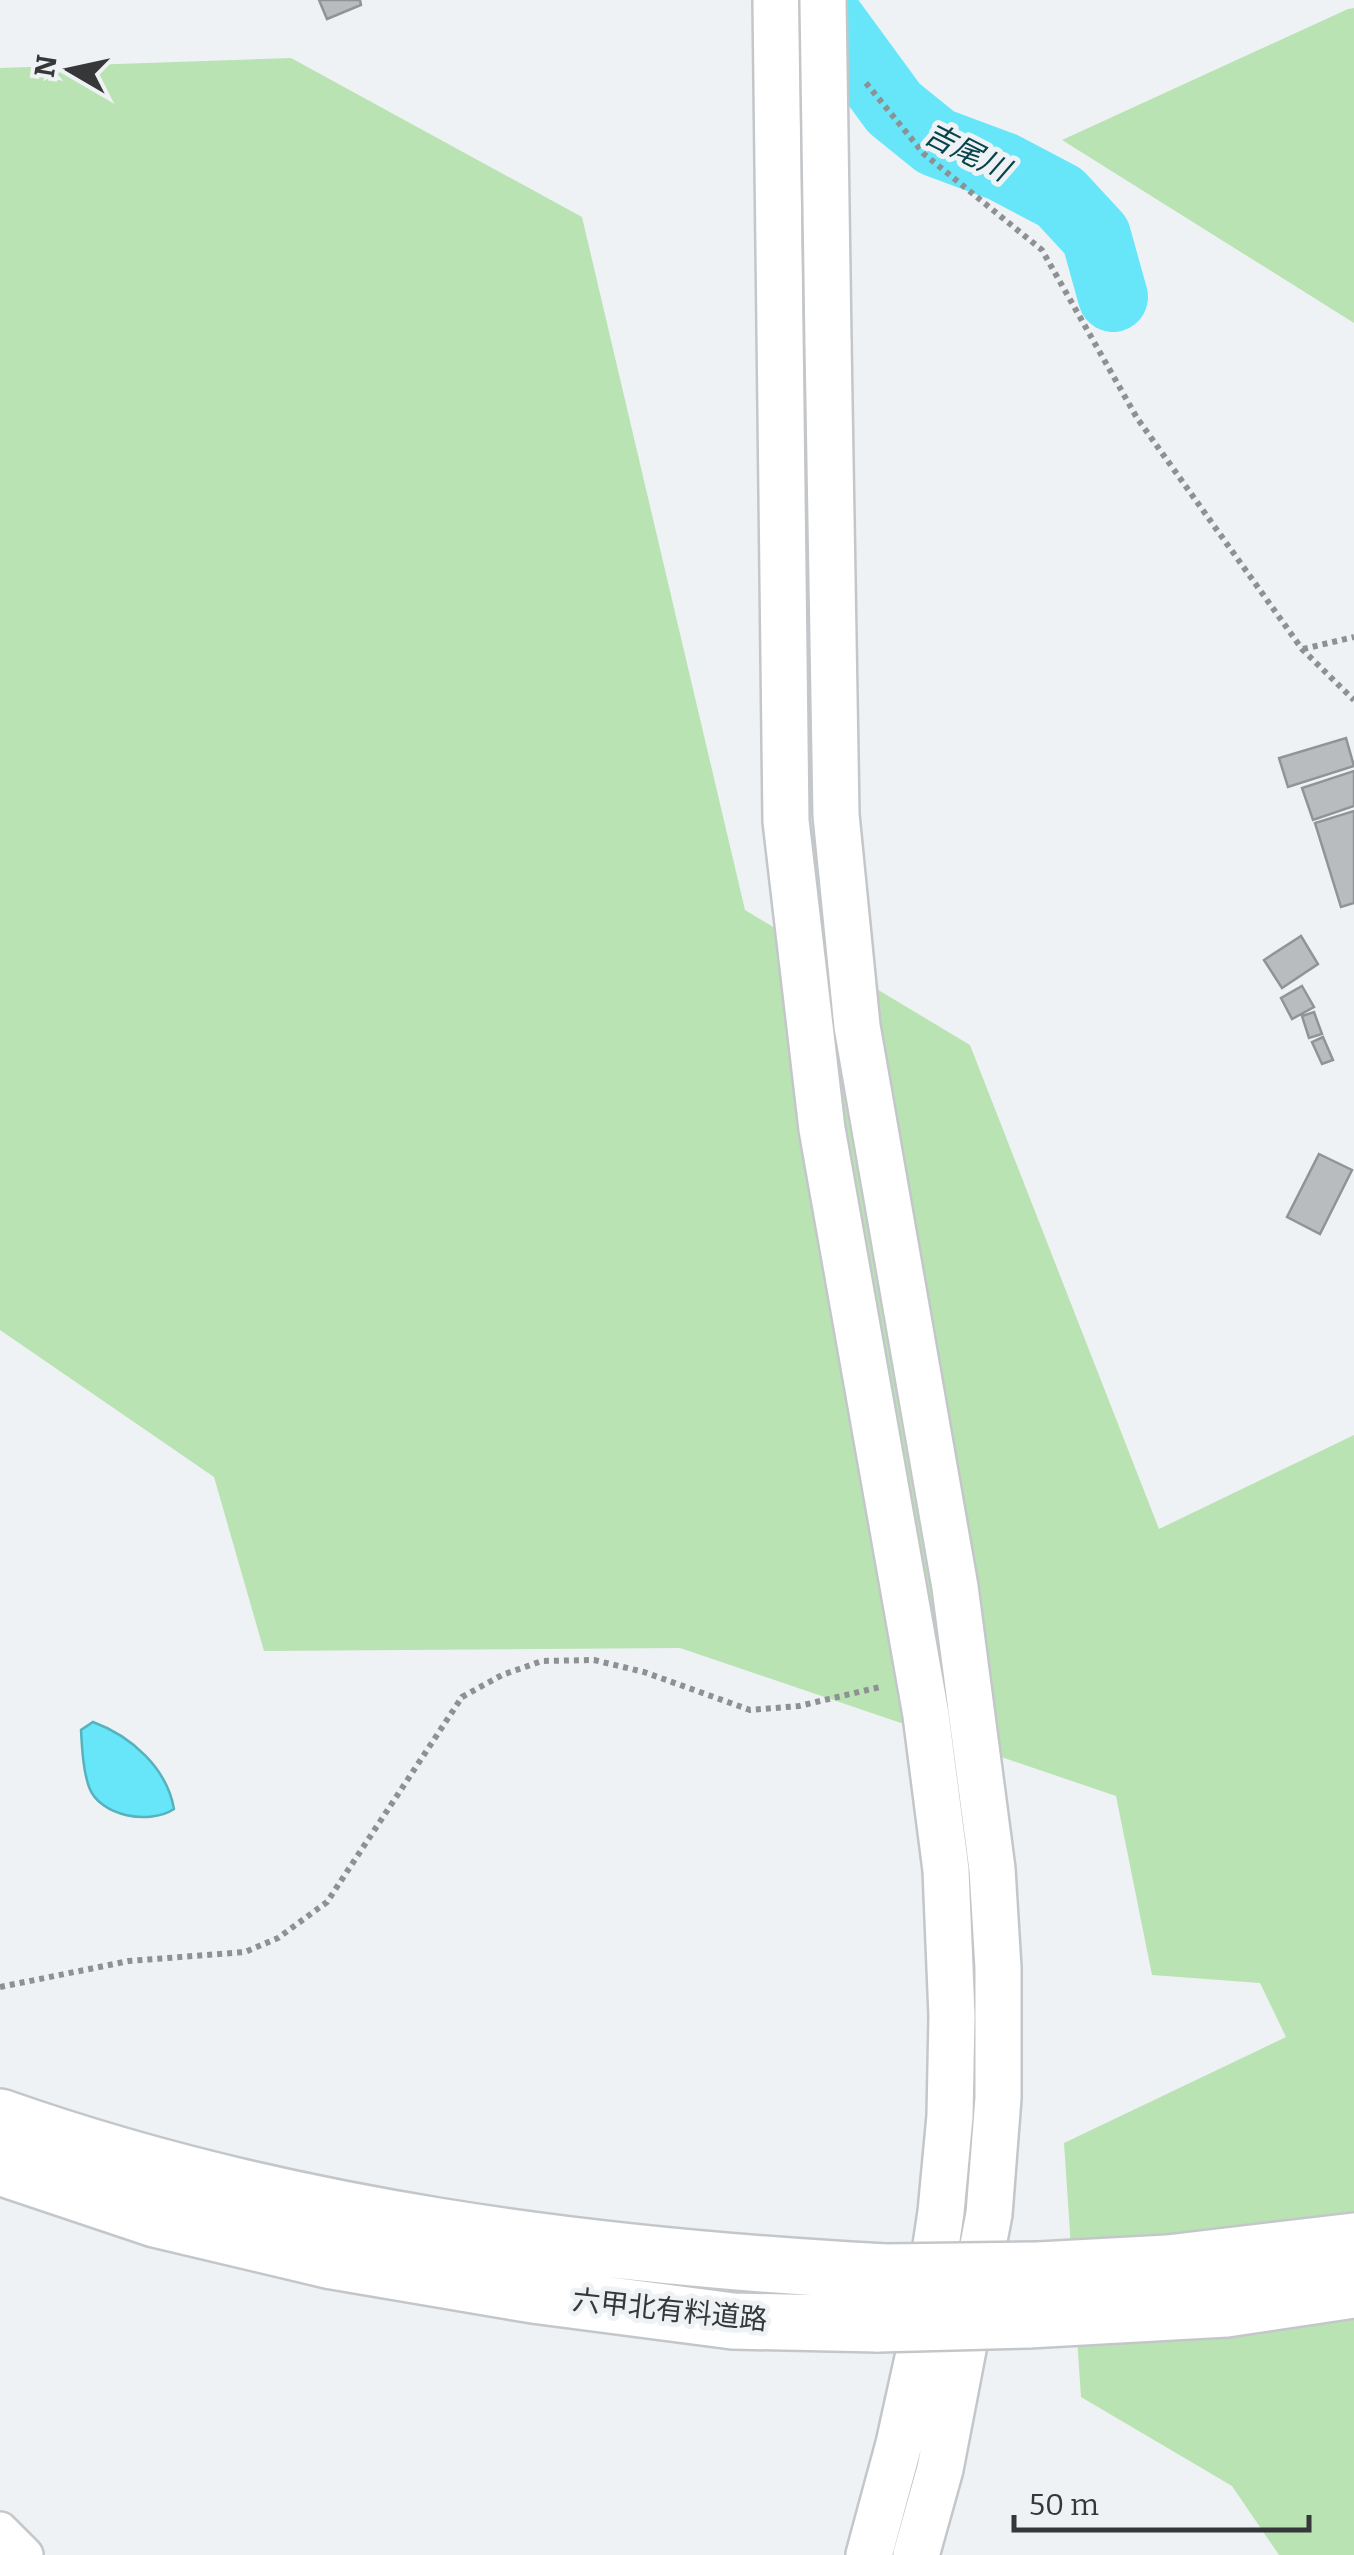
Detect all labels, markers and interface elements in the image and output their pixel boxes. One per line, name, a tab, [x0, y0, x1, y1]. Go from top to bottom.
north arrow	[20, 20, 120, 120]
text: N	[28, 53, 64, 79]
water label: 吉尾川	[919, 116, 1018, 190]
street label: 六甲北有料道路	[571, 2283, 769, 2337]
scale bar	[1014, 2470, 1309, 2532]
text: 50 m	[1029, 2487, 1099, 2523]

